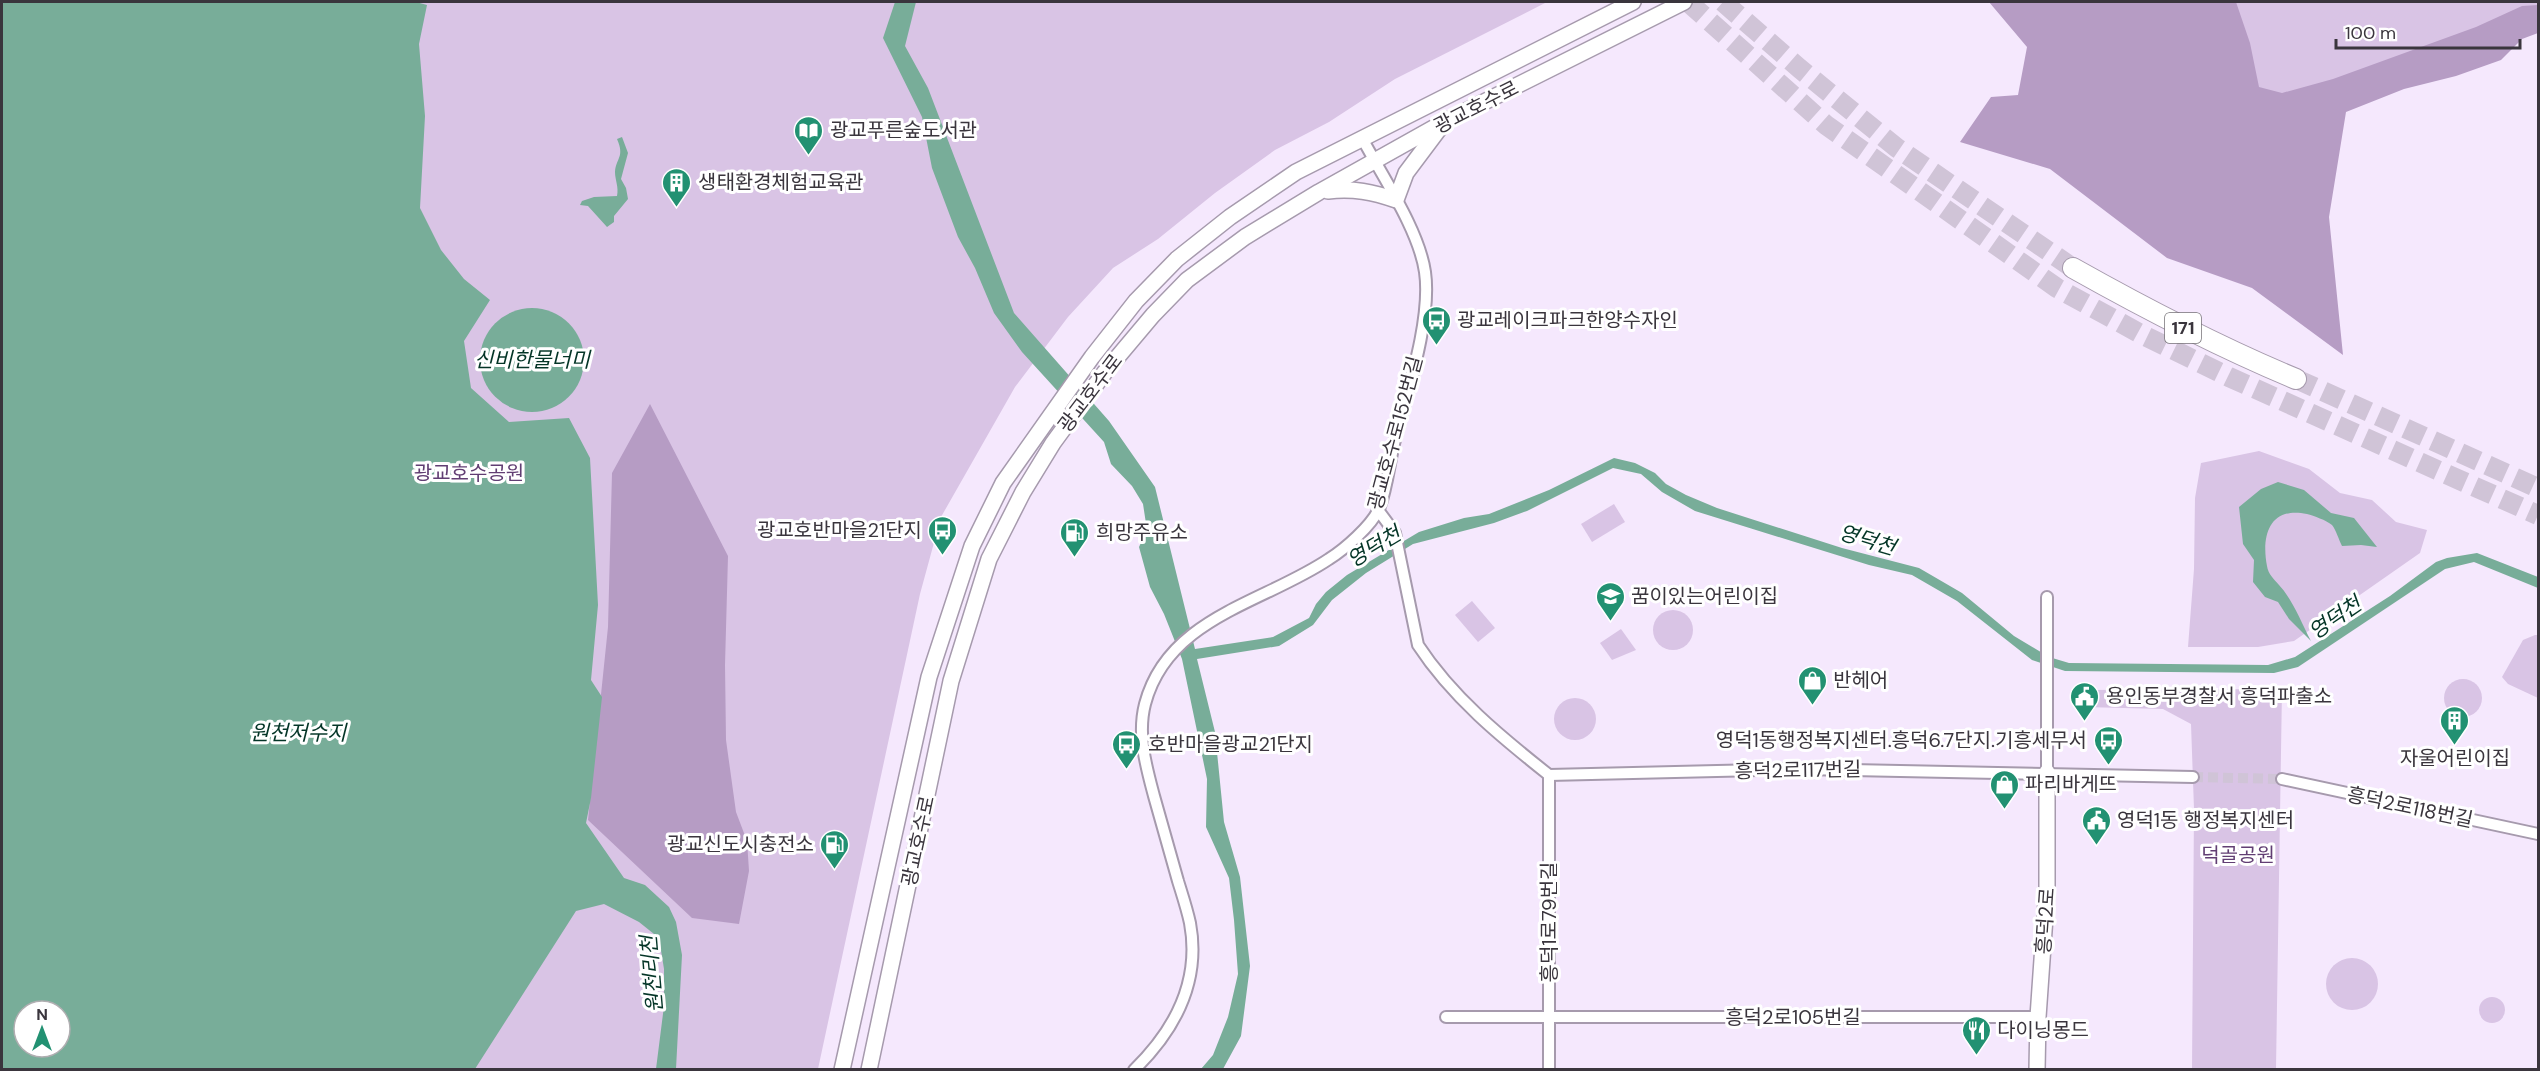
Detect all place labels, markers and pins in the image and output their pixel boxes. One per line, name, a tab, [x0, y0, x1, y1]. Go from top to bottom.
library icon: 광교푸른숲도서관	[793, 114, 825, 156]
place label: 광교푸른숲도서관	[830, 117, 977, 143]
building icon: 생태환경체험교육관	[661, 166, 693, 208]
place label: 생태환경체험교육관	[698, 169, 864, 195]
bus stop icon: 광교레이크파크한양수자인	[1420, 304, 1452, 346]
place label: 광교레이크파크한양수자인	[1457, 307, 1678, 333]
bus stop icon: 광교호반마을21단지	[927, 514, 959, 556]
fuel station icon: 희망주유소	[1059, 516, 1091, 558]
place label: 광교호반마을21단지	[757, 517, 922, 543]
place label: 희망주유소	[1096, 519, 1188, 545]
school or university icon: 꿈이있는어린이집	[1594, 580, 1626, 622]
place label: 꿈이있는어린이집	[1631, 583, 1778, 609]
shop icon: 반헤어	[1796, 664, 1828, 706]
place label: 반헤어	[1833, 667, 1888, 693]
public building icon: 용인동부경찰서 흥덕파출소	[2069, 680, 2101, 722]
place label: 용인동부경찰서 흥덕파출소	[2106, 683, 2332, 709]
building icon: 자울어린이집	[2439, 704, 2471, 746]
bus stop icon: 영덕1동행정복지센터.흥덕6.7단지.기흥세무서	[2092, 724, 2124, 766]
place label: 영덕1동행정복지센터.흥덕6.7단지.기흥세무서	[1716, 727, 2087, 753]
bus stop icon: 호반마을광교21단지	[1111, 728, 1143, 770]
place label: 호반마을광교21단지	[1148, 731, 1313, 757]
place label: 자울어린이집	[2400, 745, 2510, 771]
shop icon: 파리바게뜨	[1988, 768, 2020, 810]
place label: 파리바게뜨	[2025, 771, 2117, 797]
public building icon: 영덕1동 행정복지센터	[2080, 804, 2112, 846]
place label: 영덕1동 행정복지센터	[2117, 807, 2294, 833]
fuel station icon: 광교신도시충전소	[819, 828, 851, 870]
place label: 광교신도시충전소	[667, 831, 814, 857]
restaurant icon: 다이닝몽드	[1960, 1014, 1992, 1056]
place label: 다이닝몽드	[1997, 1017, 2089, 1043]

